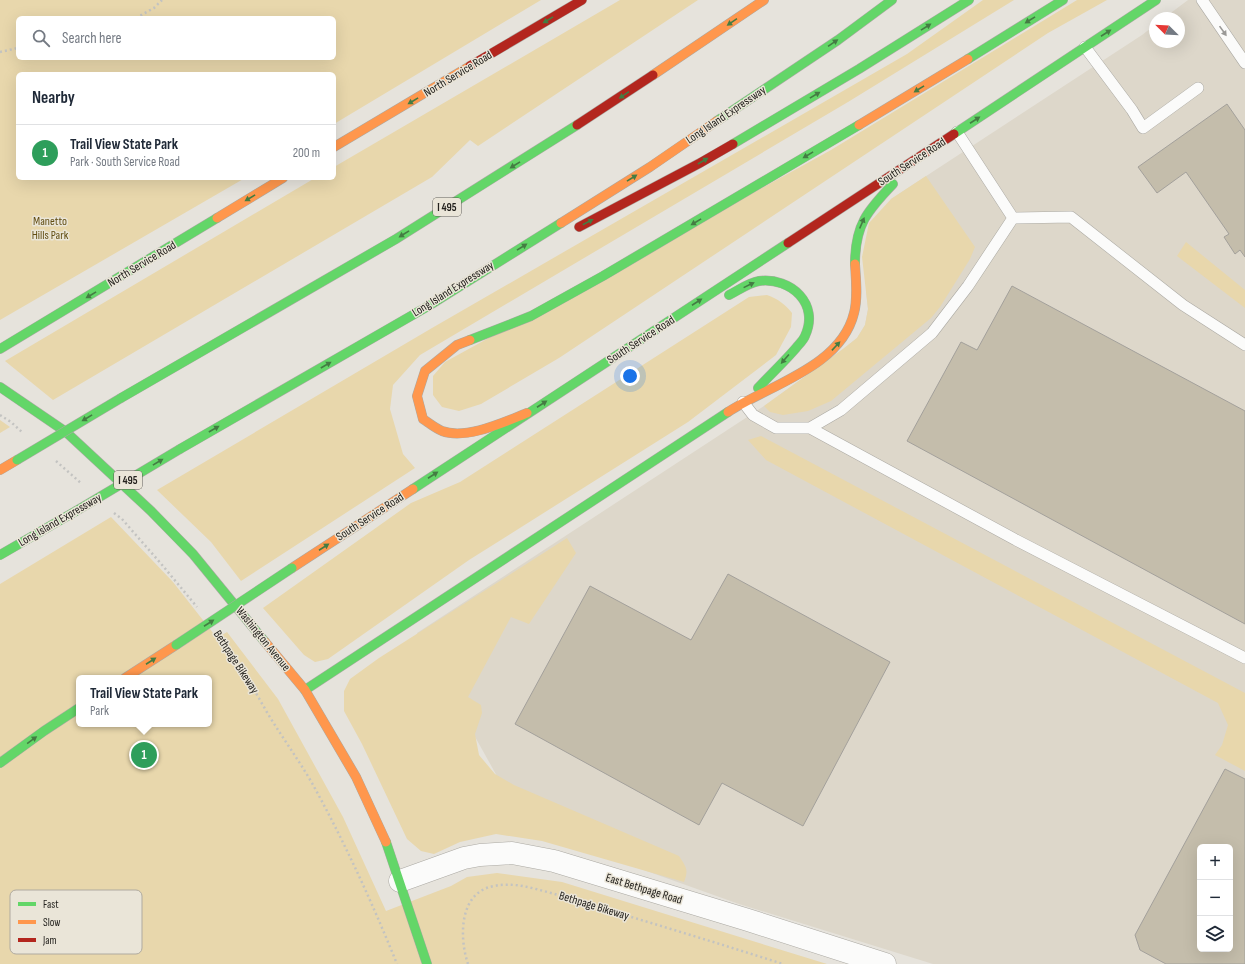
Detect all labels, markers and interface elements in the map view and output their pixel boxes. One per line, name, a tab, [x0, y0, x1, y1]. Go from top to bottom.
north arrow	[1149, 12, 1185, 48]
search box	[16, 16, 336, 60]
one-way arrow	[543, 16, 554, 23]
one-way arrow	[1024, 17, 1036, 24]
one-way arrow	[726, 18, 737, 26]
one-way arrow	[921, 23, 931, 31]
one-way arrow	[1219, 26, 1227, 37]
icon: search	[30, 27, 52, 49]
text: Search here	[62, 29, 122, 48]
one-way arrow	[1101, 29, 1112, 37]
one-way arrow	[828, 39, 838, 47]
street label: North Service Road	[421, 48, 495, 100]
street label: Long Island Expressway	[683, 82, 769, 147]
one-way arrow	[913, 85, 925, 92]
text: Nearby	[32, 88, 75, 108]
one-way arrow	[619, 91, 629, 99]
one-way arrow	[810, 91, 820, 99]
one-way arrow	[407, 97, 419, 104]
one-way arrow	[969, 117, 981, 124]
text: Trail View State Park	[70, 135, 178, 154]
street label: South Service Road	[875, 135, 949, 189]
text: 1	[42, 145, 48, 161]
text: 200 m	[293, 145, 320, 161]
one-way arrow	[802, 152, 814, 159]
text: Park · South Service Road	[70, 154, 180, 170]
one-way arrow	[697, 158, 709, 165]
one-way arrow	[509, 161, 520, 169]
one-way arrow	[627, 174, 637, 182]
one-way arrow	[244, 195, 256, 202]
road number: I 495	[433, 198, 461, 216]
park label: Manetto Hills Park	[32, 214, 69, 243]
one-way arrow	[860, 216, 866, 228]
one-way arrow	[690, 218, 702, 225]
one-way arrow	[582, 219, 594, 225]
one-way arrow	[399, 230, 409, 238]
street label: North Service Road	[105, 238, 179, 290]
one-way arrow	[517, 243, 527, 251]
street label: Long Island Expressway	[409, 258, 497, 320]
one-way arrow	[743, 282, 754, 288]
one-way arrow	[85, 291, 97, 298]
one-way arrow	[692, 298, 703, 306]
street label: South Service Road	[604, 313, 678, 367]
one-way arrow	[831, 341, 841, 351]
one-way arrow	[781, 354, 790, 365]
one-way arrow	[320, 361, 332, 368]
your location	[620, 366, 640, 386]
one-way arrow	[536, 400, 547, 408]
one-way arrow	[81, 415, 93, 422]
one-way arrow	[208, 426, 220, 433]
one-way arrow	[153, 458, 163, 466]
road number: I 495	[114, 471, 142, 489]
one-way arrow	[428, 471, 438, 479]
street label: Long Island Expressway	[16, 490, 105, 550]
street label: South Service Road	[333, 490, 407, 544]
one-way arrow	[319, 543, 330, 551]
street label: Washington Avenue	[232, 604, 294, 674]
one-way arrow	[204, 619, 214, 627]
street label: Bethpage Bikeway	[210, 628, 262, 697]
one-way arrow	[145, 658, 156, 665]
popup	[76, 675, 212, 727]
text: Trail View State Park	[90, 684, 198, 703]
text: Park	[90, 703, 109, 719]
one-way arrow	[26, 736, 37, 744]
pin: 1	[131, 740, 157, 770]
map controls	[1197, 844, 1233, 952]
button: +	[1197, 844, 1233, 880]
street label: East Bethpage Road	[604, 870, 684, 908]
button: −	[1197, 880, 1233, 916]
street label: Bethpage Bikeway	[557, 888, 631, 924]
legend	[10, 890, 142, 954]
text: Fast	[43, 898, 59, 911]
text: Slow	[43, 916, 60, 929]
button: layers	[1197, 916, 1233, 952]
text: Jam	[42, 934, 57, 947]

